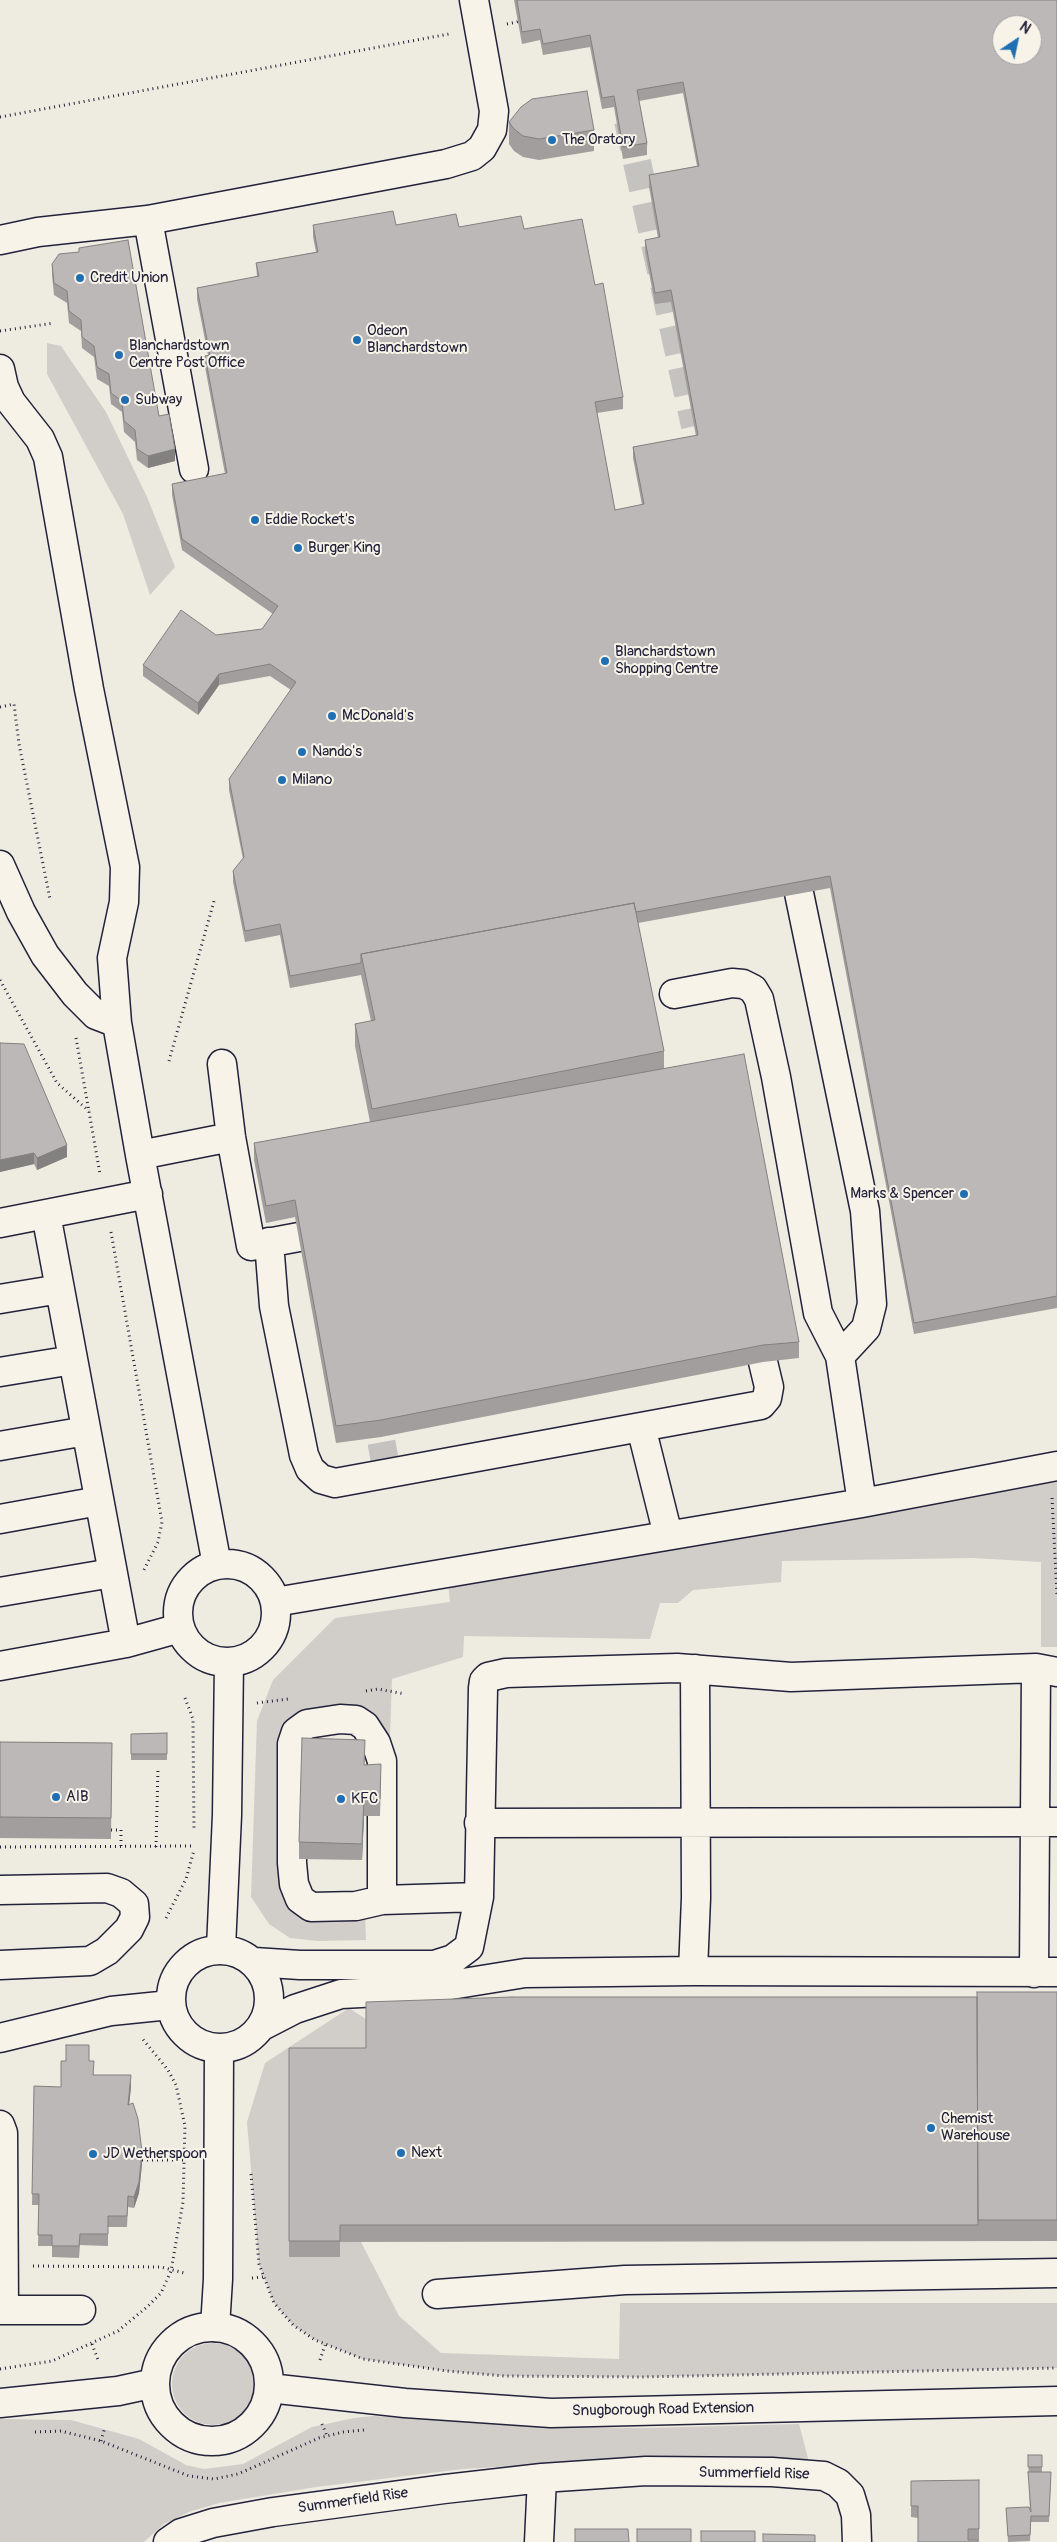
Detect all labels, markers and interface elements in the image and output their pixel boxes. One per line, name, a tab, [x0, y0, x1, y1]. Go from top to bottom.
north arrow	[992, 15, 1042, 65]
text: N	[1016, 18, 1034, 38]
place label: The Oratory	[562, 131, 635, 149]
marker: The Oratory	[546, 134, 558, 146]
place label: Credit Union	[90, 269, 169, 287]
marker: Credit Union	[74, 272, 86, 284]
place label: Odeon Blanchardstown	[367, 322, 467, 357]
marker: Odeon Blanchardstown	[351, 334, 363, 346]
place label: Blanchardstown Centre Post Office	[129, 337, 245, 372]
marker: Blanchardstown Centre Post Office	[113, 349, 125, 361]
place label: Subway	[135, 391, 182, 409]
marker: Subway	[119, 394, 131, 406]
place label: Eddie Rocket's	[265, 511, 355, 529]
marker: Eddie Rocket's	[249, 514, 261, 526]
place label: Burger King	[308, 539, 381, 557]
marker: Burger King	[292, 542, 304, 554]
place label: Blanchardstown Shopping Centre	[615, 643, 718, 678]
marker: Blanchardstown Shopping Centre	[599, 655, 611, 667]
place label: McDonald's	[342, 707, 414, 725]
marker: McDonald's	[326, 710, 338, 722]
place label: Nando's	[312, 743, 362, 761]
marker: Nando's	[296, 746, 308, 758]
place label: Milano	[292, 771, 332, 789]
marker: Milano	[276, 774, 288, 786]
place label: Marks & Spencer	[850, 1185, 954, 1203]
marker: Marks & Spencer	[958, 1188, 970, 1200]
place label: AIB	[66, 1788, 88, 1806]
place label: KFC	[351, 1790, 378, 1808]
marker: AIB	[50, 1791, 62, 1803]
marker: KFC	[335, 1793, 347, 1805]
place label: Chemist Warehouse	[941, 2110, 1010, 2145]
marker: Chemist Warehouse	[925, 2122, 937, 2134]
place label: Next	[411, 2144, 442, 2162]
place label: JD Wetherspoon	[103, 2145, 207, 2163]
marker: Next	[395, 2147, 407, 2159]
marker: JD Wetherspoon	[87, 2148, 99, 2160]
street label: Snugborough Road Extension	[572, 2399, 754, 2421]
street label: Summerfield Rise	[698, 2464, 810, 2484]
street label: Summerfield Rise	[297, 2484, 409, 2518]

